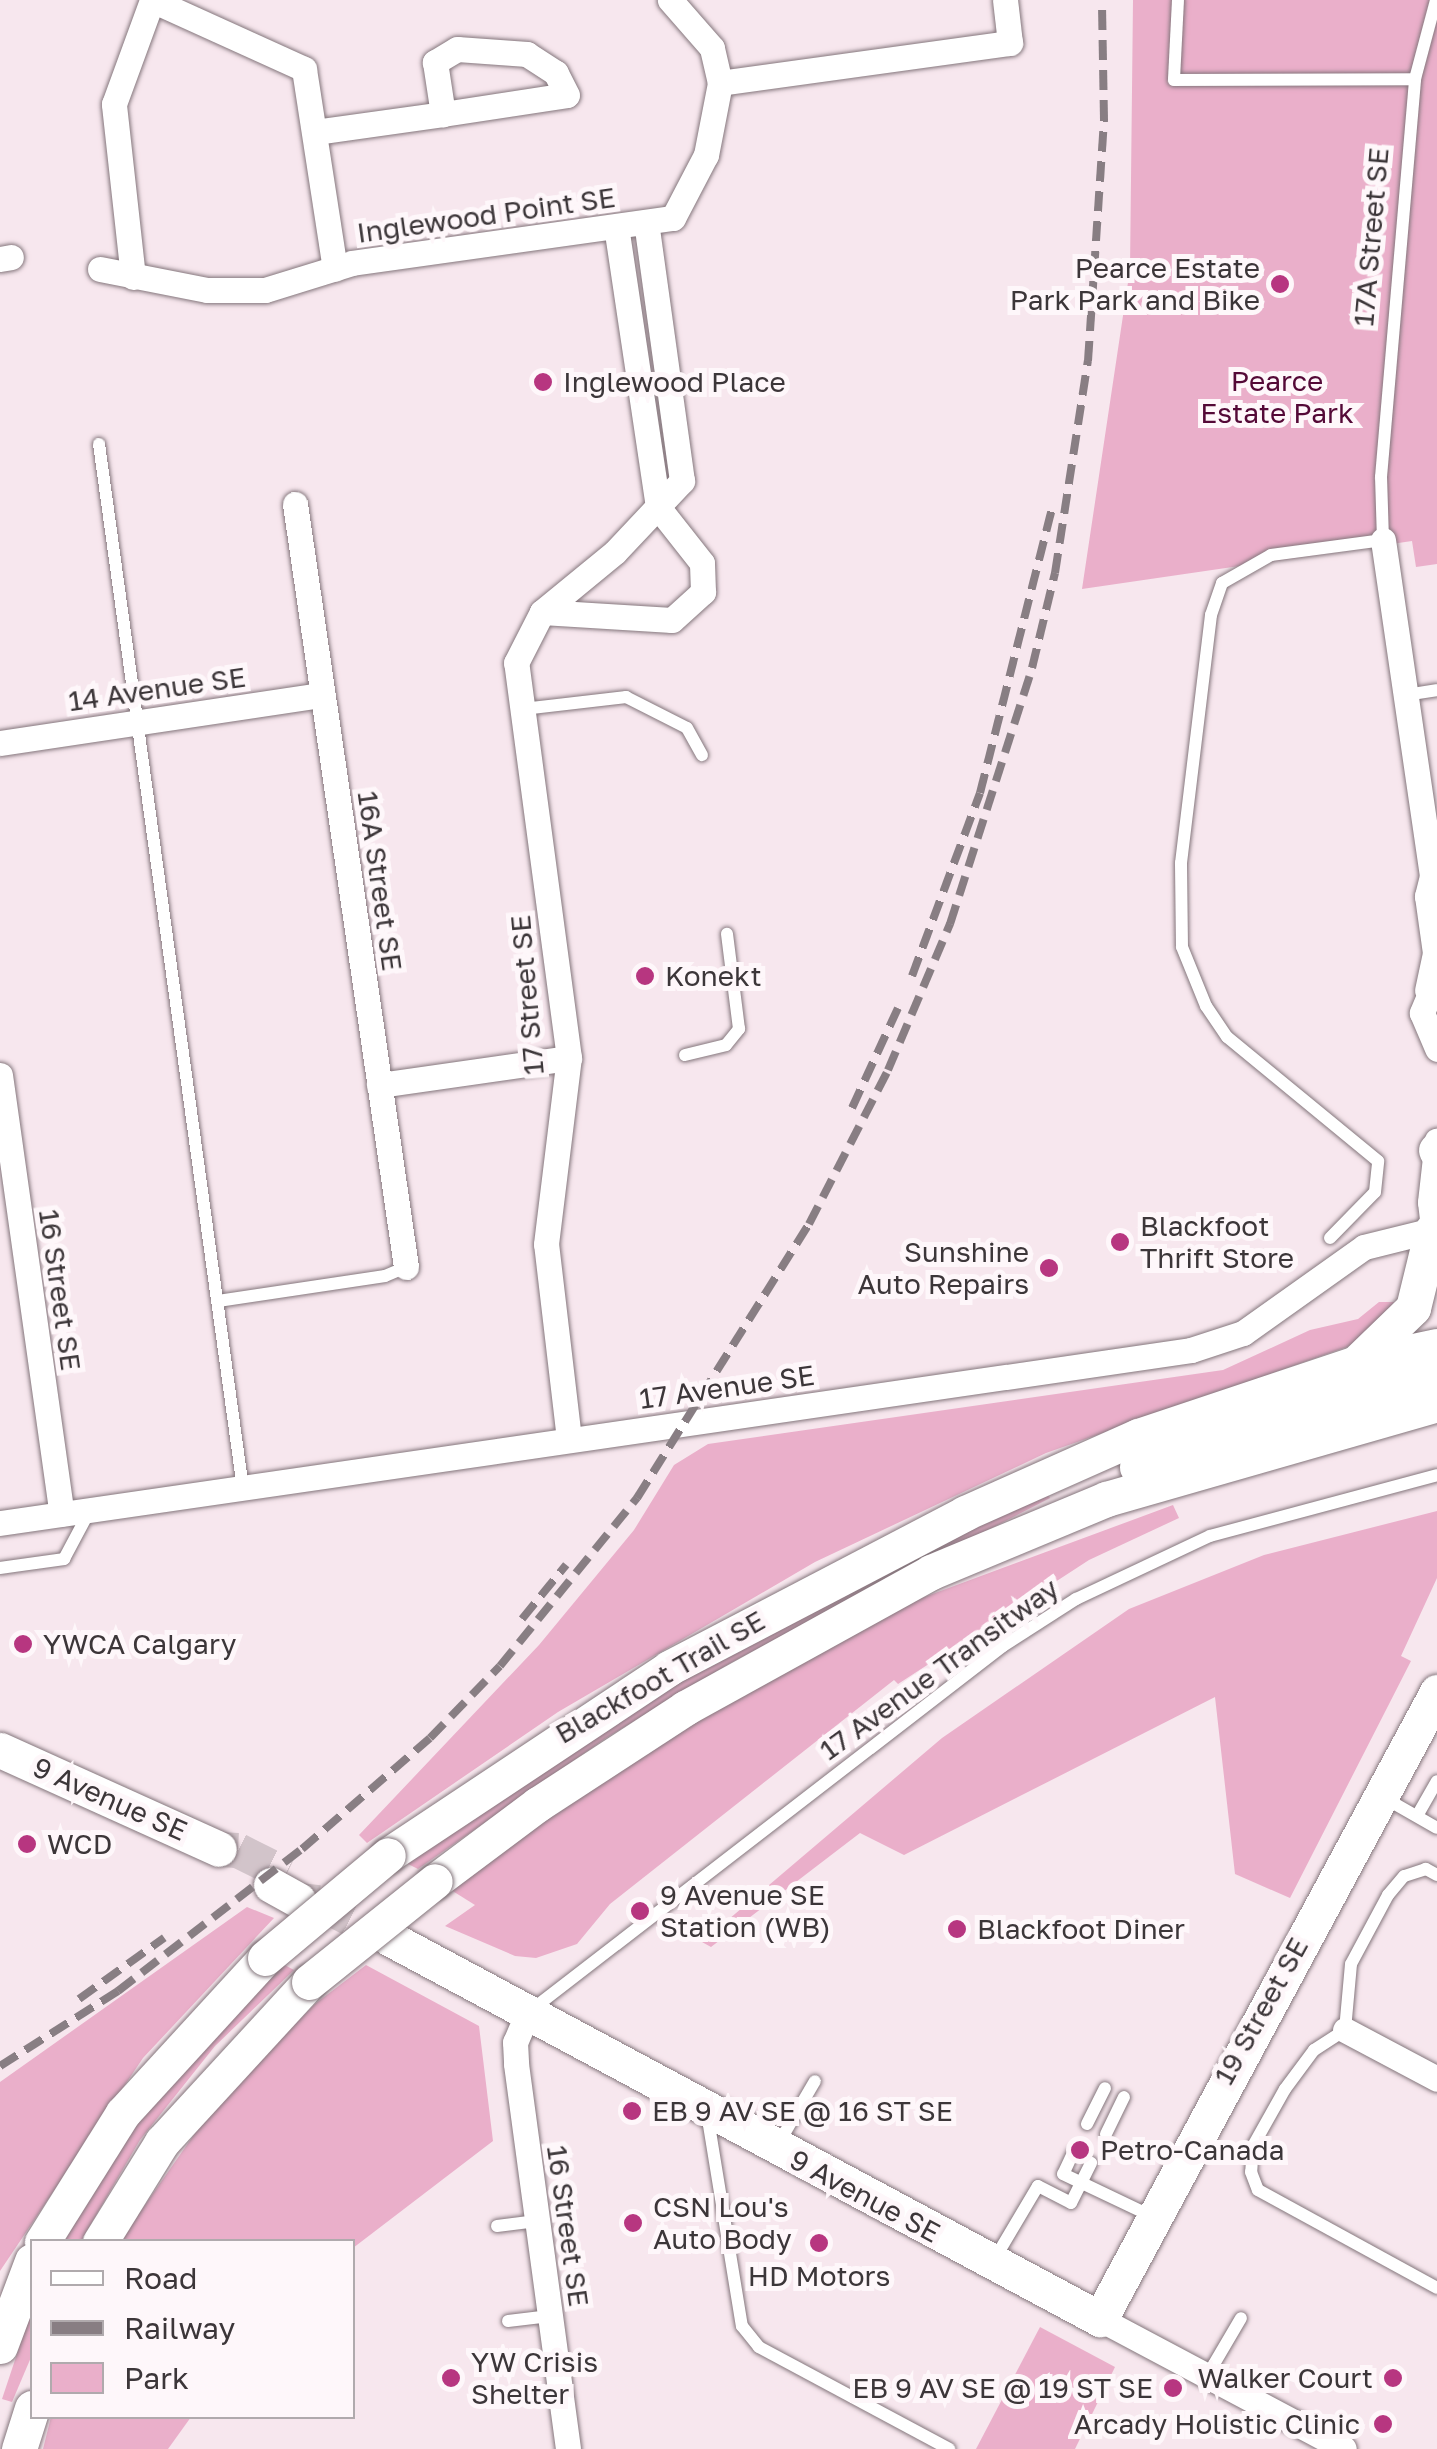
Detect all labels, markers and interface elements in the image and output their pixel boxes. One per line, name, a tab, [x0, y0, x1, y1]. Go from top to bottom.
street label: 17A Street SE	[1346, 146, 1396, 328]
street label: Inglewood Point SE	[355, 180, 617, 250]
place label: Pearce Estate Park Park and Bike	[1010, 251, 1260, 317]
marker: Pearce Estate Park Park and Bike	[1269, 273, 1291, 295]
park label: Pearce Estate Park	[1200, 364, 1354, 430]
place label: Inglewood Place	[563, 365, 786, 399]
marker: Inglewood Place	[532, 371, 554, 393]
street label: 14 Avenue SE	[66, 660, 248, 718]
street label: 16A Street SE	[351, 789, 409, 973]
street label: 17 Street SE	[503, 914, 551, 1076]
place label: Konekt	[665, 959, 762, 993]
marker: Konekt	[634, 965, 656, 987]
street label: 16 Street SE	[32, 1207, 88, 1373]
place label: Blackfoot Thrift Store	[1140, 1209, 1294, 1275]
marker: Blackfoot Thrift Store	[1109, 1231, 1131, 1253]
place label: Sunshine Auto Repairs	[858, 1235, 1029, 1301]
marker: Sunshine Auto Repairs	[1038, 1257, 1060, 1279]
street label: 17 Avenue SE	[637, 1358, 817, 1416]
street label: 17 Avenue Transitway	[813, 1571, 1065, 1767]
street label: Blackfoot Trail SE	[549, 1603, 771, 1751]
place label: YWCA Calgary	[43, 1627, 236, 1661]
marker: YWCA Calgary	[12, 1633, 34, 1655]
street label: 9 Avenue SE	[28, 1750, 192, 1848]
place label: WCD	[47, 1827, 112, 1861]
marker: WCD	[16, 1833, 38, 1855]
place label: 9 Avenue SE Station (WB)	[660, 1878, 831, 1944]
marker: 9 Avenue SE Station (WB)	[629, 1900, 651, 1922]
place label: Blackfoot Diner	[977, 1912, 1185, 1946]
marker: Blackfoot Diner	[946, 1918, 968, 1940]
street label: 19 Street SE	[1207, 1932, 1315, 2090]
place label: EB 9 AV SE @ 16 ST SE	[652, 2094, 953, 2128]
marker: EB 9 AV SE @ 16 ST SE	[621, 2100, 643, 2122]
place label: Petro-Canada	[1100, 2133, 1285, 2167]
marker: Petro-Canada	[1069, 2139, 1091, 2161]
street label: 9 Avenue SE	[784, 2142, 946, 2250]
street label: 16 Street SE	[540, 2143, 596, 2309]
place label: CSN Lou's Auto Body	[653, 2190, 792, 2256]
marker: CSN Lou's Auto Body	[622, 2212, 644, 2234]
marker: HD Motors	[808, 2232, 830, 2254]
legend	[30, 2239, 355, 2419]
place label: HD Motors	[748, 2259, 890, 2293]
text: Road	[124, 2260, 198, 2296]
text: Railway	[124, 2310, 235, 2346]
place label: YW Crisis Shelter	[471, 2345, 598, 2411]
text: Park	[124, 2360, 189, 2396]
place label: Walker Court	[1198, 2361, 1373, 2395]
marker: YW Crisis Shelter	[440, 2367, 462, 2389]
marker: Walker Court	[1382, 2367, 1404, 2389]
place label: EB 9 AV SE @ 19 ST SE	[852, 2371, 1153, 2405]
marker: EB 9 AV SE @ 19 ST SE	[1162, 2377, 1184, 2399]
place label: Arcady Holistic Clinic	[1074, 2407, 1360, 2441]
marker: Arcady Holistic Clinic	[1370, 2411, 1396, 2437]

